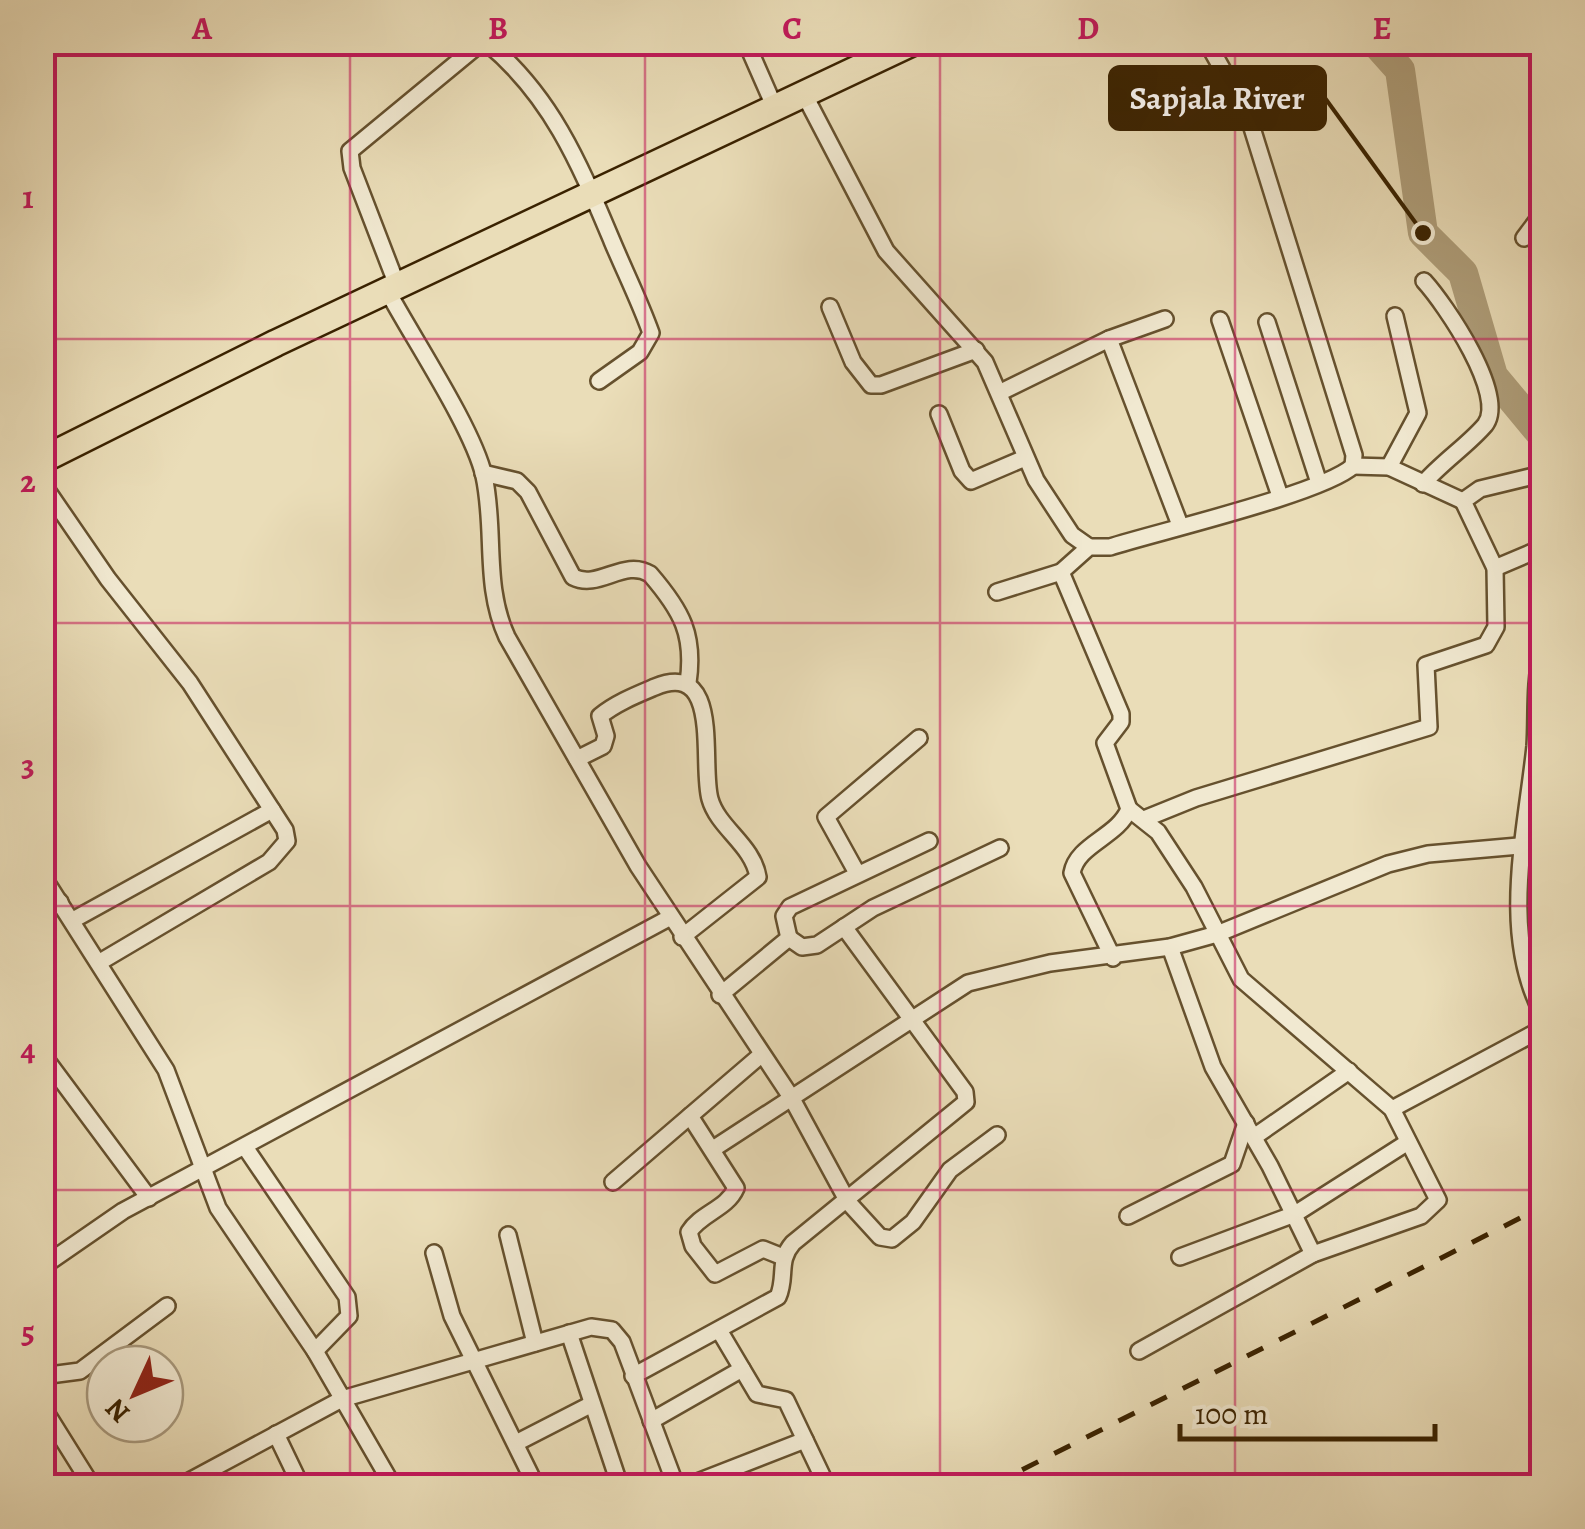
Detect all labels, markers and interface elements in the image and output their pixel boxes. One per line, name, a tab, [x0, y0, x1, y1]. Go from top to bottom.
text: A	[191, 6, 213, 50]
text: B	[488, 6, 508, 50]
text: C	[782, 6, 802, 50]
text: D	[1077, 6, 1099, 50]
text: E	[1372, 6, 1392, 50]
callout: Sapjala River	[1110, 67, 1325, 129]
text: Sapjala River	[1129, 76, 1305, 120]
text: 1	[22, 175, 34, 219]
text: 2	[20, 459, 36, 503]
text: 3	[21, 743, 35, 787]
text: 4	[20, 1027, 36, 1071]
text: 5	[21, 1310, 35, 1354]
north arrow	[85, 1344, 185, 1444]
scale bar	[1180, 1379, 1435, 1441]
text: N	[97, 1390, 138, 1431]
text: 100 m	[1195, 1394, 1268, 1434]

